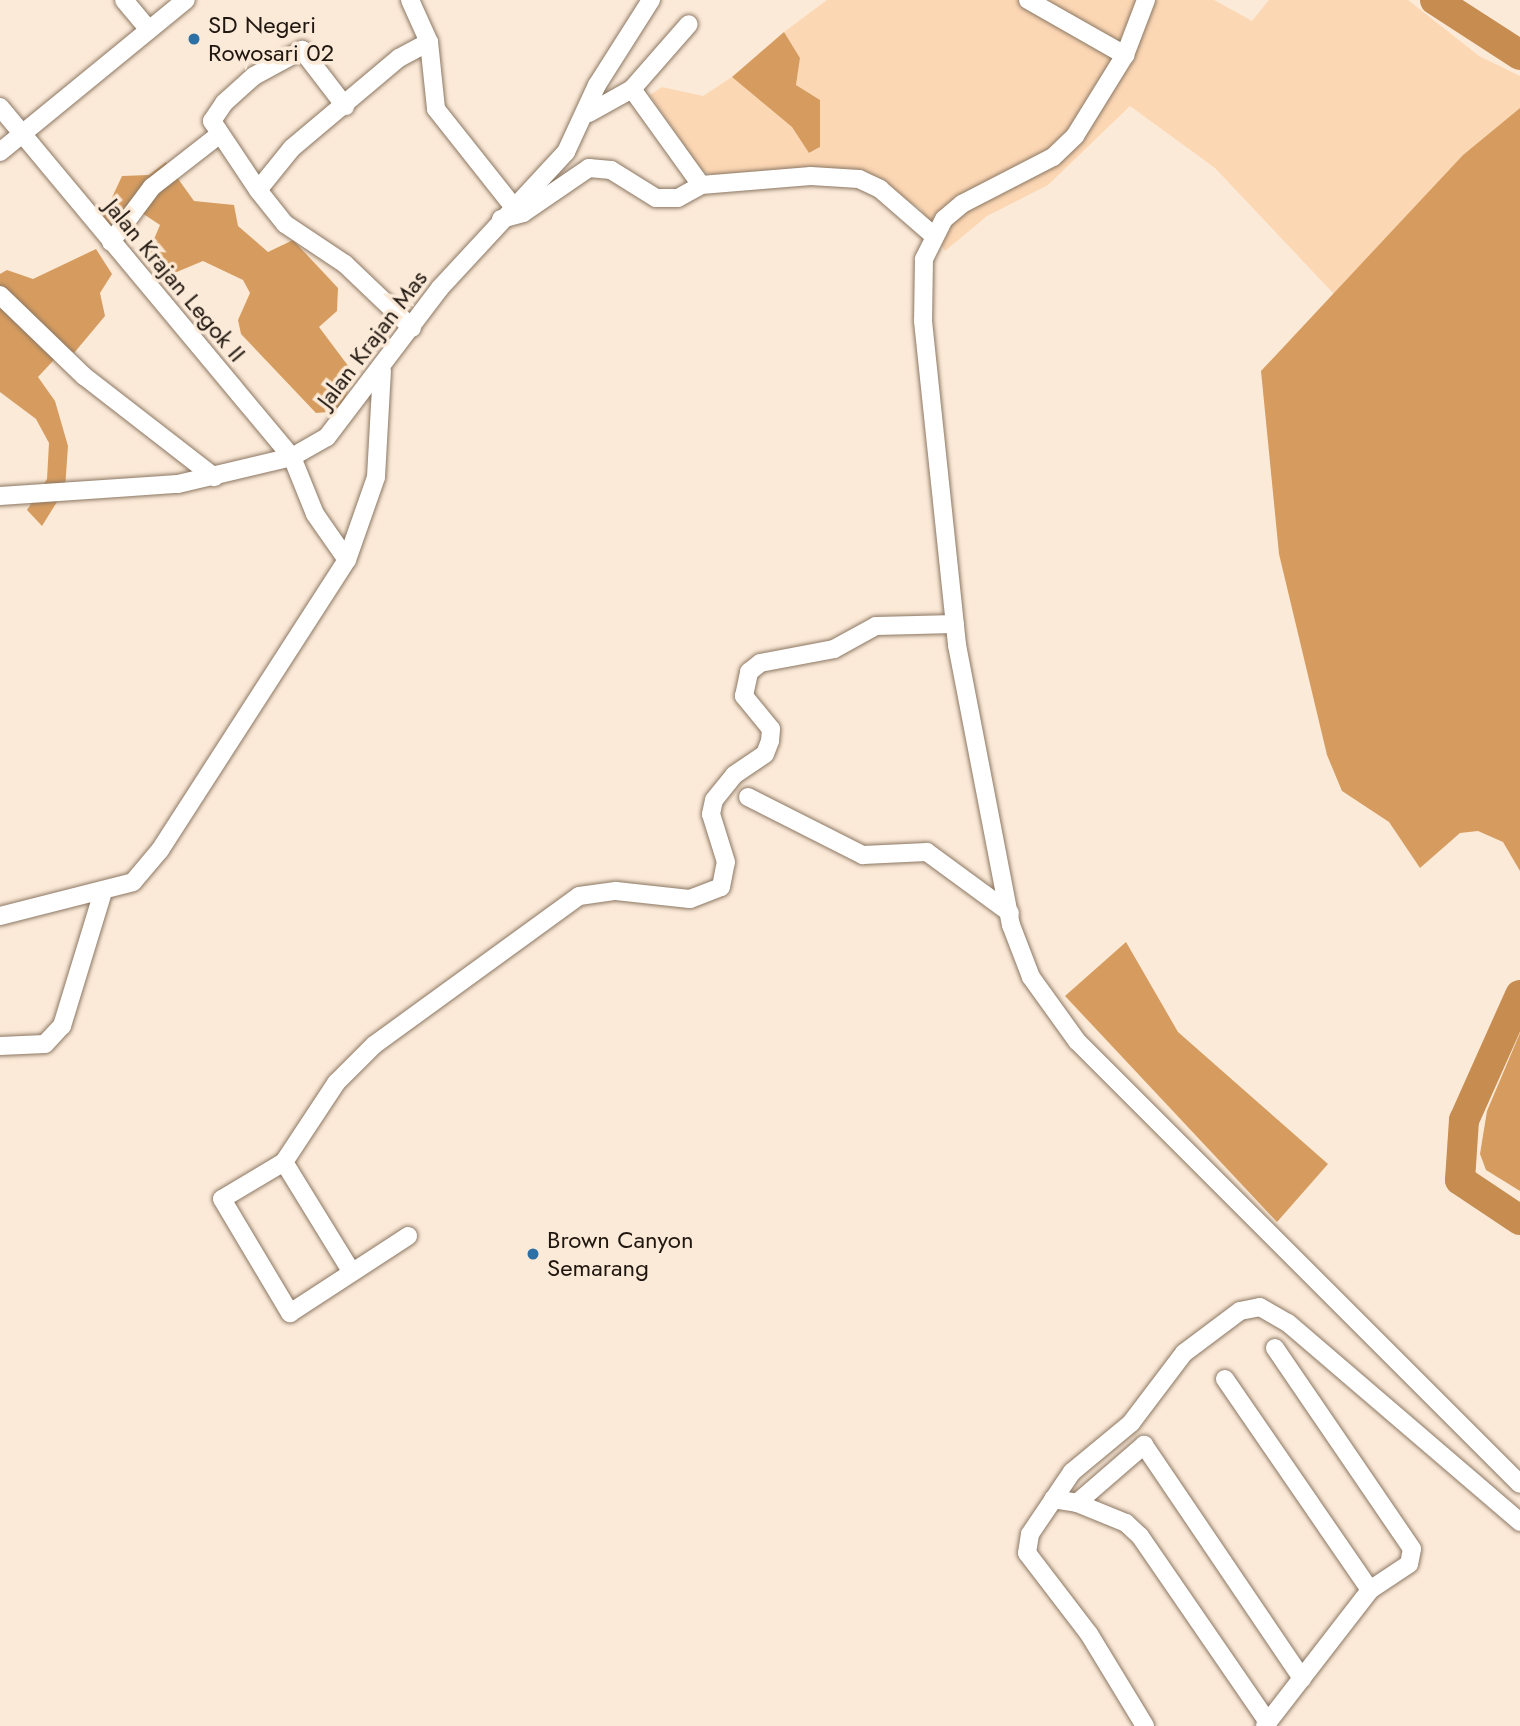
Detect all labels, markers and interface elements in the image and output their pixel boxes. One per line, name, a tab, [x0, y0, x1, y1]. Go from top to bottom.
place label: SD Negeri Rowosari 02	[208, 11, 334, 67]
marker: SD Negeri Rowosari 02	[186, 31, 202, 47]
street label: Jalan Krajan Legok II	[98, 192, 252, 368]
street label: Jalan Krajan Mas	[311, 264, 433, 414]
place label: Brown Canyon Semarang	[547, 1226, 693, 1282]
marker: Brown Canyon Semarang	[525, 1246, 541, 1262]

